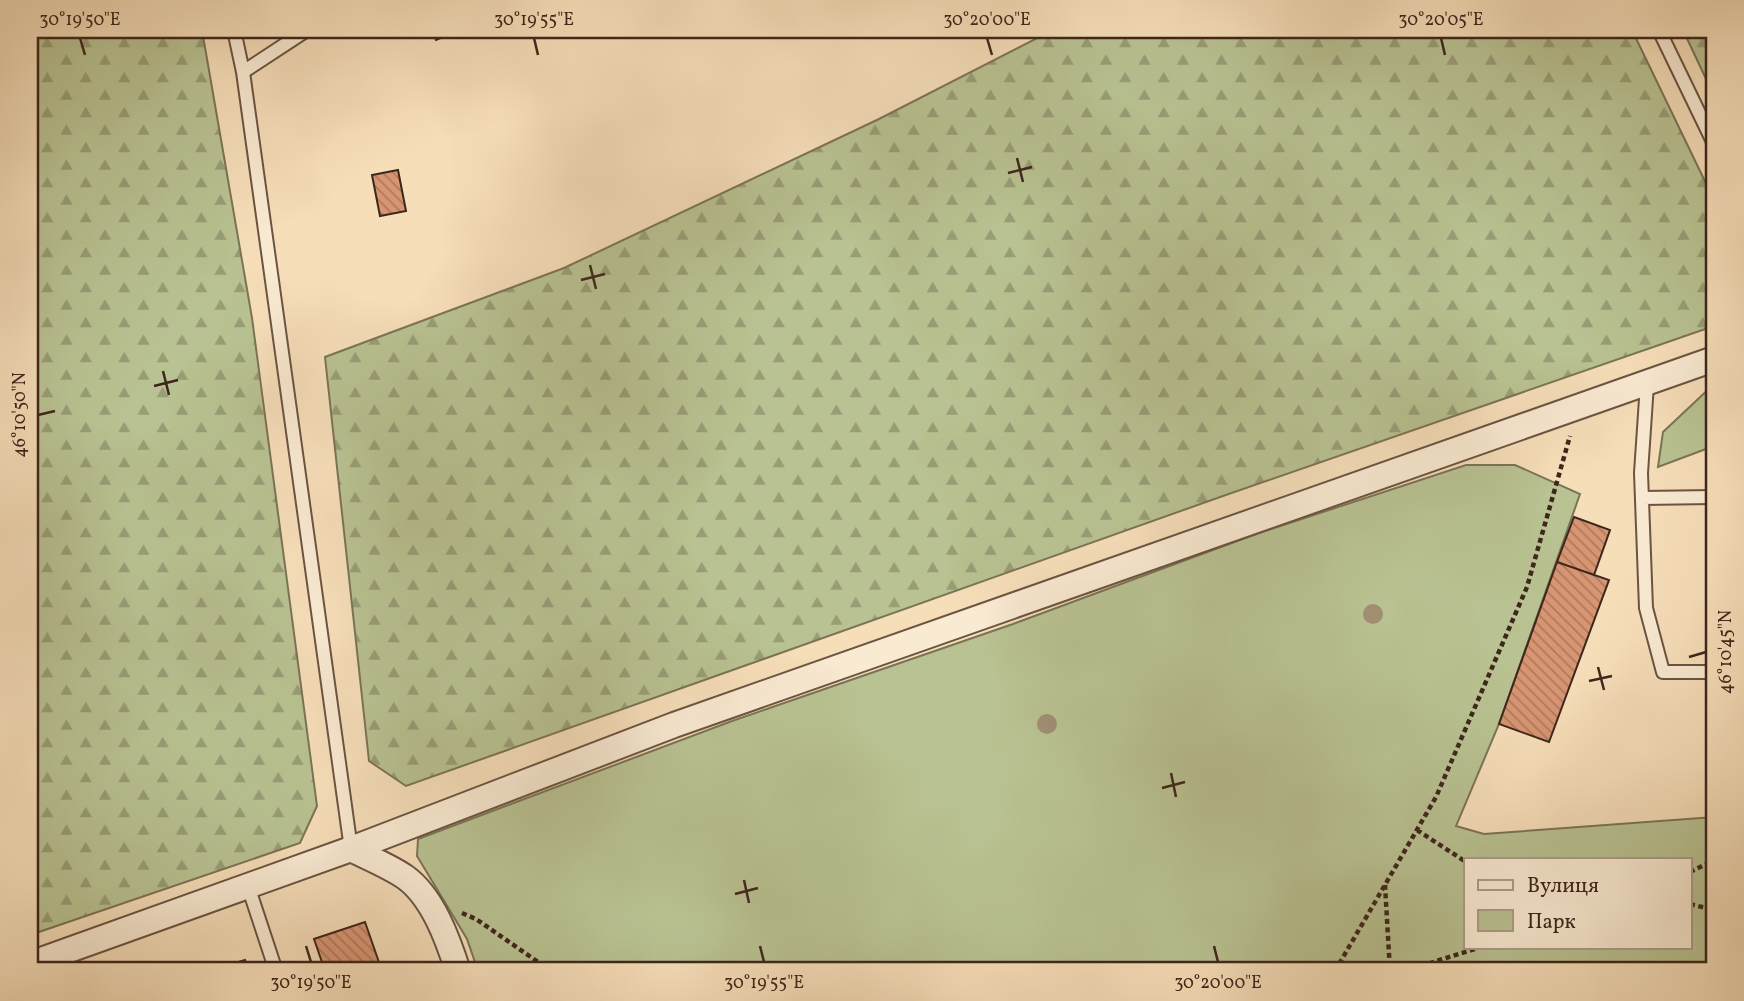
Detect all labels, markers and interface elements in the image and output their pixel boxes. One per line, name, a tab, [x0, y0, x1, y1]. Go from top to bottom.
text: 30°19'50"E	[39, 8, 121, 33]
text: 30°19'55"E	[494, 8, 574, 33]
text: 30°20'00"E	[943, 8, 1031, 33]
text: 30°20'05"E	[1398, 8, 1484, 33]
text: 46°10'50"N	[8, 372, 33, 458]
text: 46°10'45"N	[1714, 610, 1739, 694]
legend	[1464, 858, 1692, 948]
text: Вулиця	[1527, 872, 1599, 901]
text: Парк	[1527, 908, 1576, 937]
text: 30°19'50"E	[270, 971, 352, 996]
text: 30°19'55"E	[724, 971, 804, 996]
text: 30°20'00"E	[1174, 971, 1262, 996]

